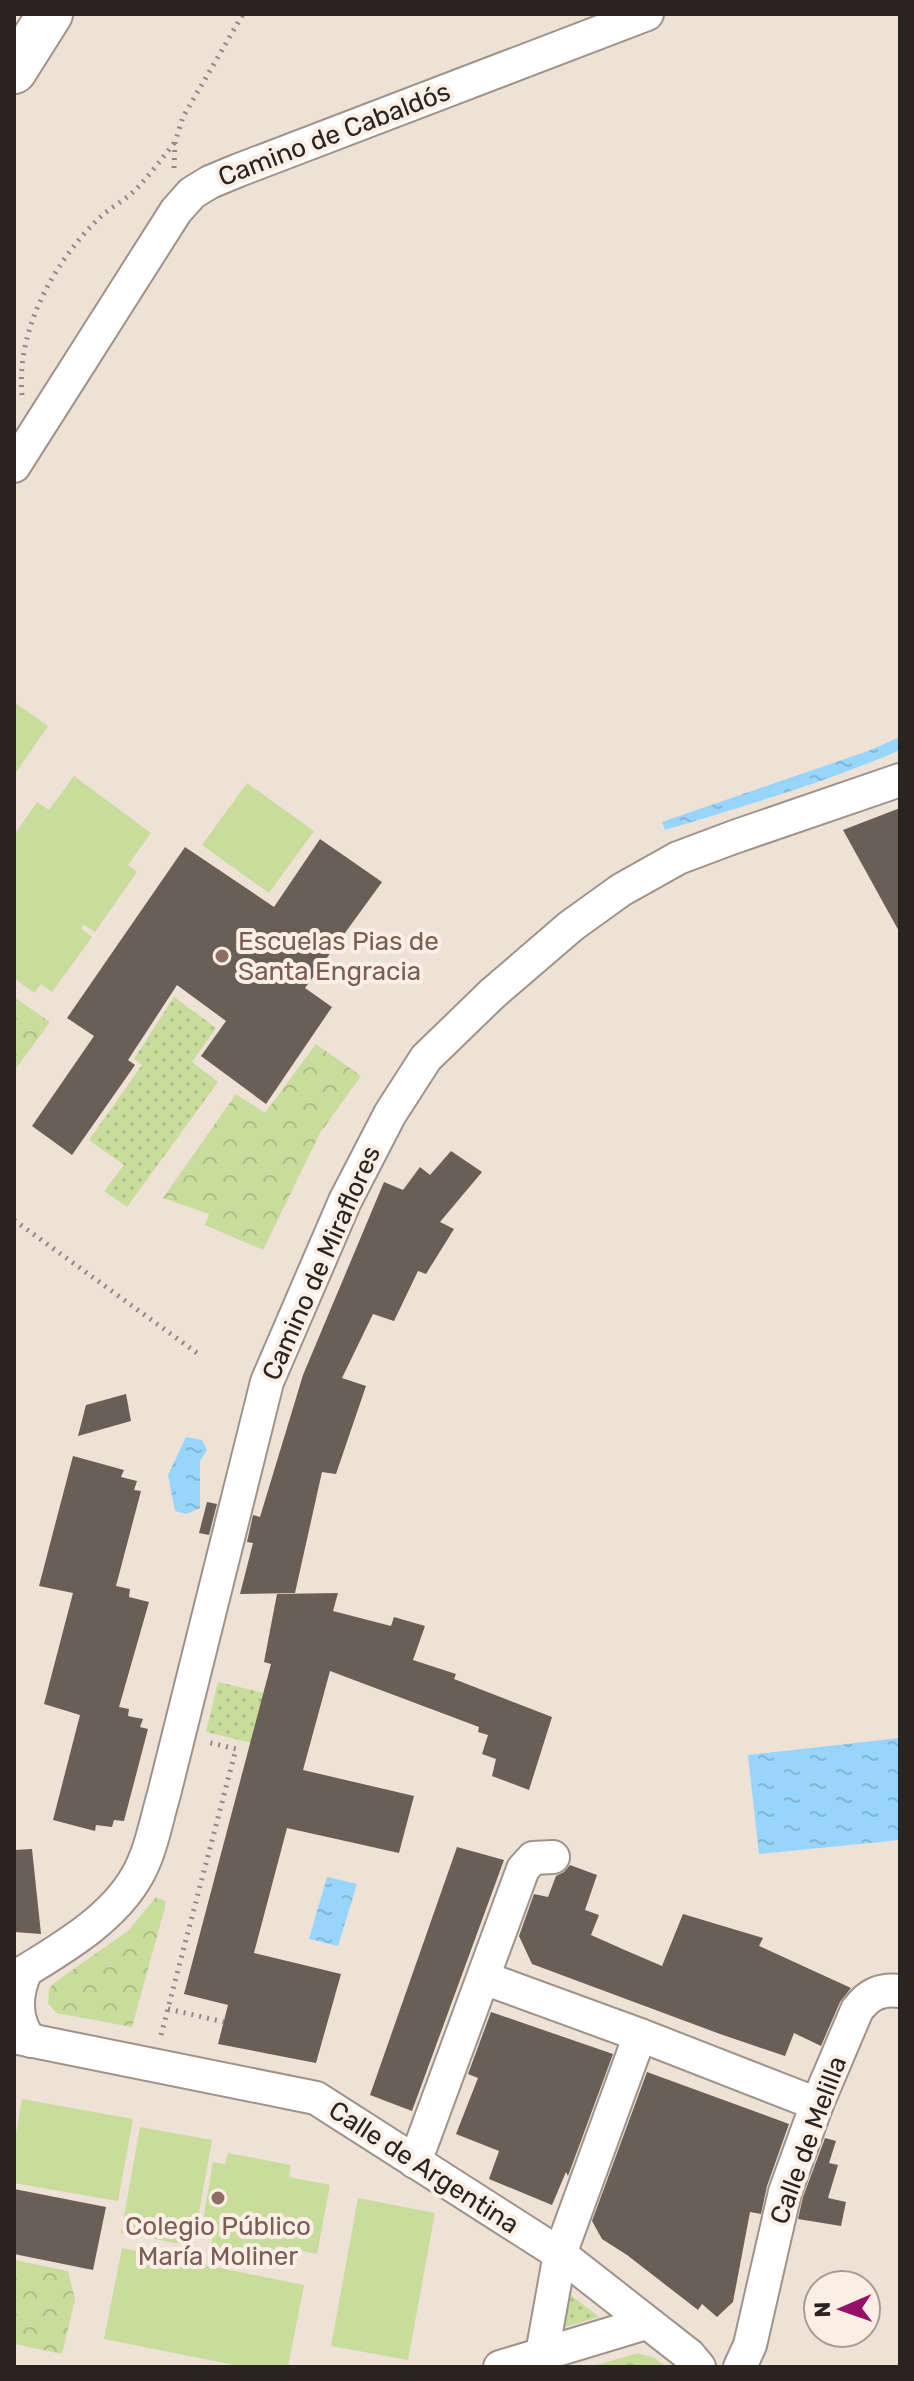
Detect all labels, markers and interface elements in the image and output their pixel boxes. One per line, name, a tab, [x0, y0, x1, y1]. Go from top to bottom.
street label: Camino de Cabaldós	[214, 76, 455, 193]
place label: Escuelas Pias de Santa Engracia	[238, 926, 439, 987]
marker: Escuelas Pias de Santa Engracia	[213, 947, 231, 965]
street label: Camino de Miraflores	[256, 1141, 387, 1385]
street label: Calle de Melilla	[764, 2052, 853, 2228]
street label: Calle de Argentina	[323, 2094, 525, 2240]
marker: Colegio Público María Moliner	[209, 2189, 227, 2207]
place label: Colegio Público María Moliner	[125, 2211, 311, 2272]
north arrow	[802, 2269, 882, 2349]
text: N	[809, 2301, 836, 2318]

